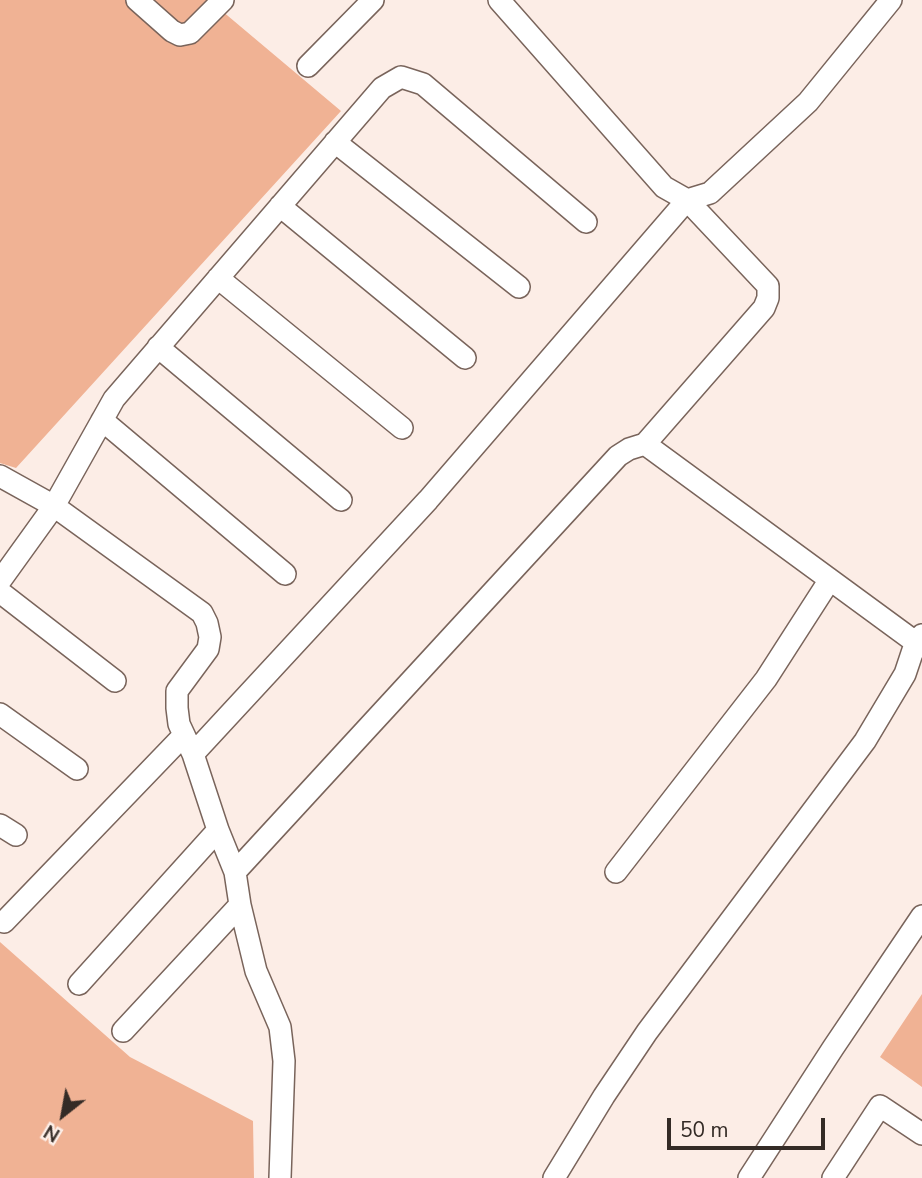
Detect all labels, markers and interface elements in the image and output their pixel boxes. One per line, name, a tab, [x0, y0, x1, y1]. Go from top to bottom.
north arrow	[28, 1080, 98, 1150]
scale bar	[670, 1104, 828, 1148]
text: 50 m	[680, 1116, 729, 1144]
text: N	[39, 1118, 65, 1148]

